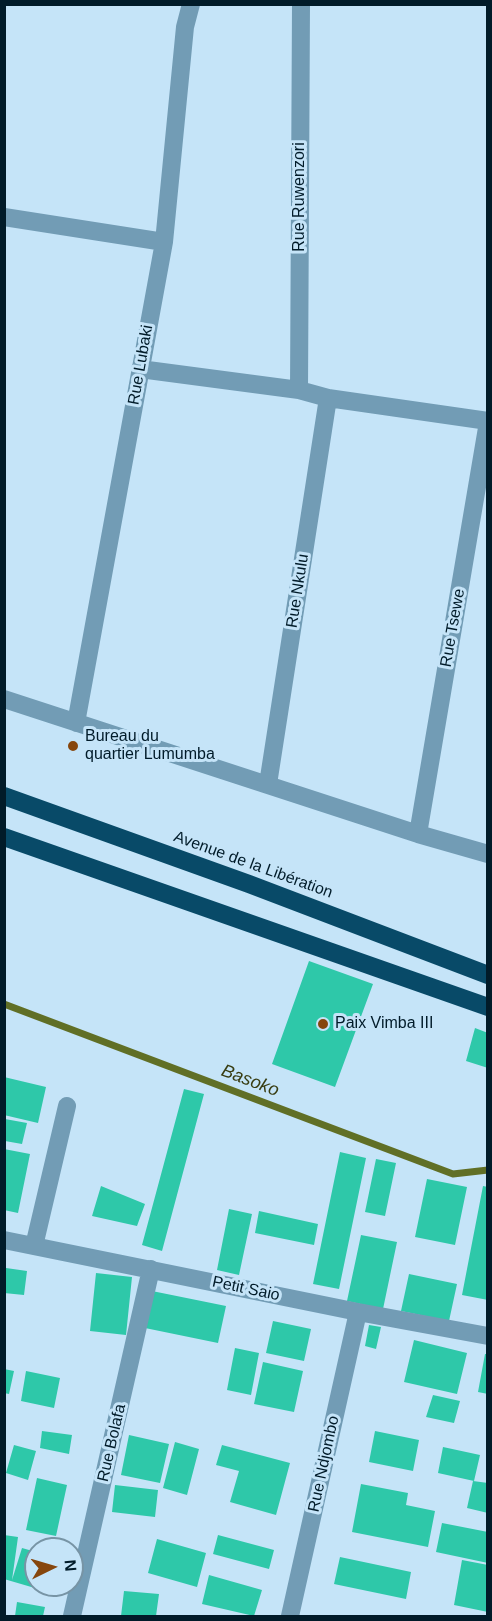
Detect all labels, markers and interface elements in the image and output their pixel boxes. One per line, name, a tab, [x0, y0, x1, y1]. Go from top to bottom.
street label: Rue Ruwenzori	[290, 142, 310, 252]
street label: Rue Lubaki	[125, 323, 157, 407]
street label: Rue Nkulu	[283, 553, 313, 629]
street label: Rue Tsewe	[437, 587, 469, 669]
place label: Bureau du quartier Lumumba	[85, 727, 215, 765]
marker: Bureau du quartier Lumumba	[66, 739, 80, 753]
street label: Avenue de la Libération	[171, 827, 335, 903]
place label: Paix Vimba III	[335, 1014, 433, 1034]
marker: Paix Vimba III	[316, 1017, 330, 1031]
water label: Basoko	[218, 1060, 282, 1102]
street label: Petit Saio	[211, 1272, 281, 1306]
street label: Rue Bolafa	[94, 1402, 130, 1484]
street label: Rue Ndjombo	[304, 1414, 344, 1514]
north arrow	[24, 1537, 84, 1597]
text: N	[61, 1559, 79, 1572]

